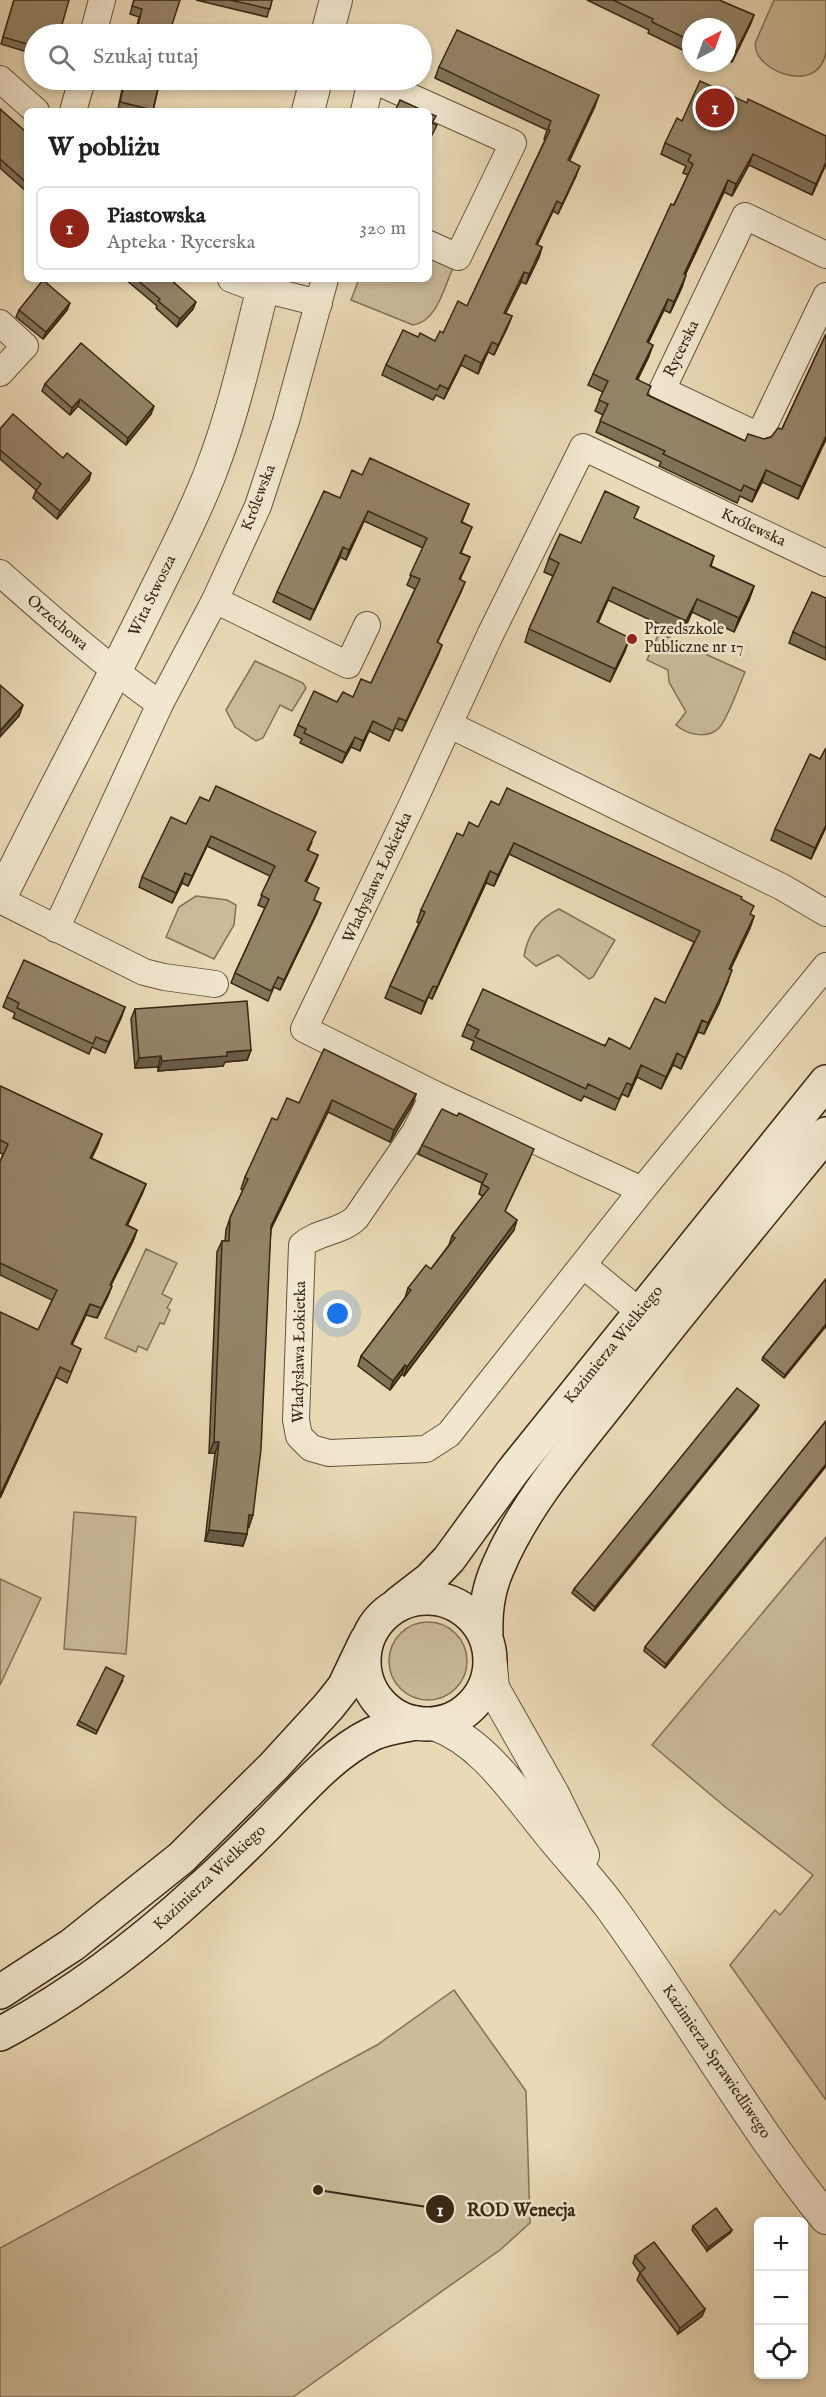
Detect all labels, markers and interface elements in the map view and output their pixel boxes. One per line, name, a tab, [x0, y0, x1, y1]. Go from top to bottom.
north arrow	[682, 18, 736, 72]
search box	[24, 24, 432, 90]
icon: search	[45, 41, 78, 74]
text: Szukaj tutaj	[93, 43, 198, 71]
pin: 1	[696, 86, 734, 130]
text: W pobliżu	[48, 131, 160, 164]
text: Piastowska	[107, 202, 205, 230]
text: 1	[66, 216, 73, 241]
text: 320 m	[360, 216, 406, 241]
text: Apteka · Rycerska	[107, 230, 255, 255]
street label: Rycerska	[660, 317, 704, 381]
street label: Królewska	[237, 462, 281, 534]
street label: Królewska	[717, 504, 789, 552]
street label: Wita Stwosza	[125, 552, 181, 640]
street label: Orzechowa	[22, 591, 92, 655]
place label: Przedszkole Publiczne nr 17	[644, 620, 744, 658]
marker: Przedszkole Publiczne nr 17	[625, 632, 639, 646]
street label: Władysława Łokietka	[339, 809, 417, 947]
street label: Władysława Łokietka	[289, 1281, 311, 1423]
street label: Kazimierza Wielkiego	[560, 1282, 668, 1408]
your location	[323, 1299, 352, 1328]
street label: Kazimierza Wielkiego	[150, 1821, 271, 1935]
street label: Kazimierza Sprawiedliwego	[657, 1981, 775, 2143]
callout: ROD Wenecja	[425, 2191, 588, 2227]
text: 1	[437, 2200, 444, 2223]
text: ROD Wenecja	[467, 2200, 577, 2223]
map controls	[754, 2217, 808, 2379]
button: +	[754, 2217, 808, 2271]
button: −	[754, 2271, 808, 2325]
button: locate	[754, 2325, 808, 2379]

